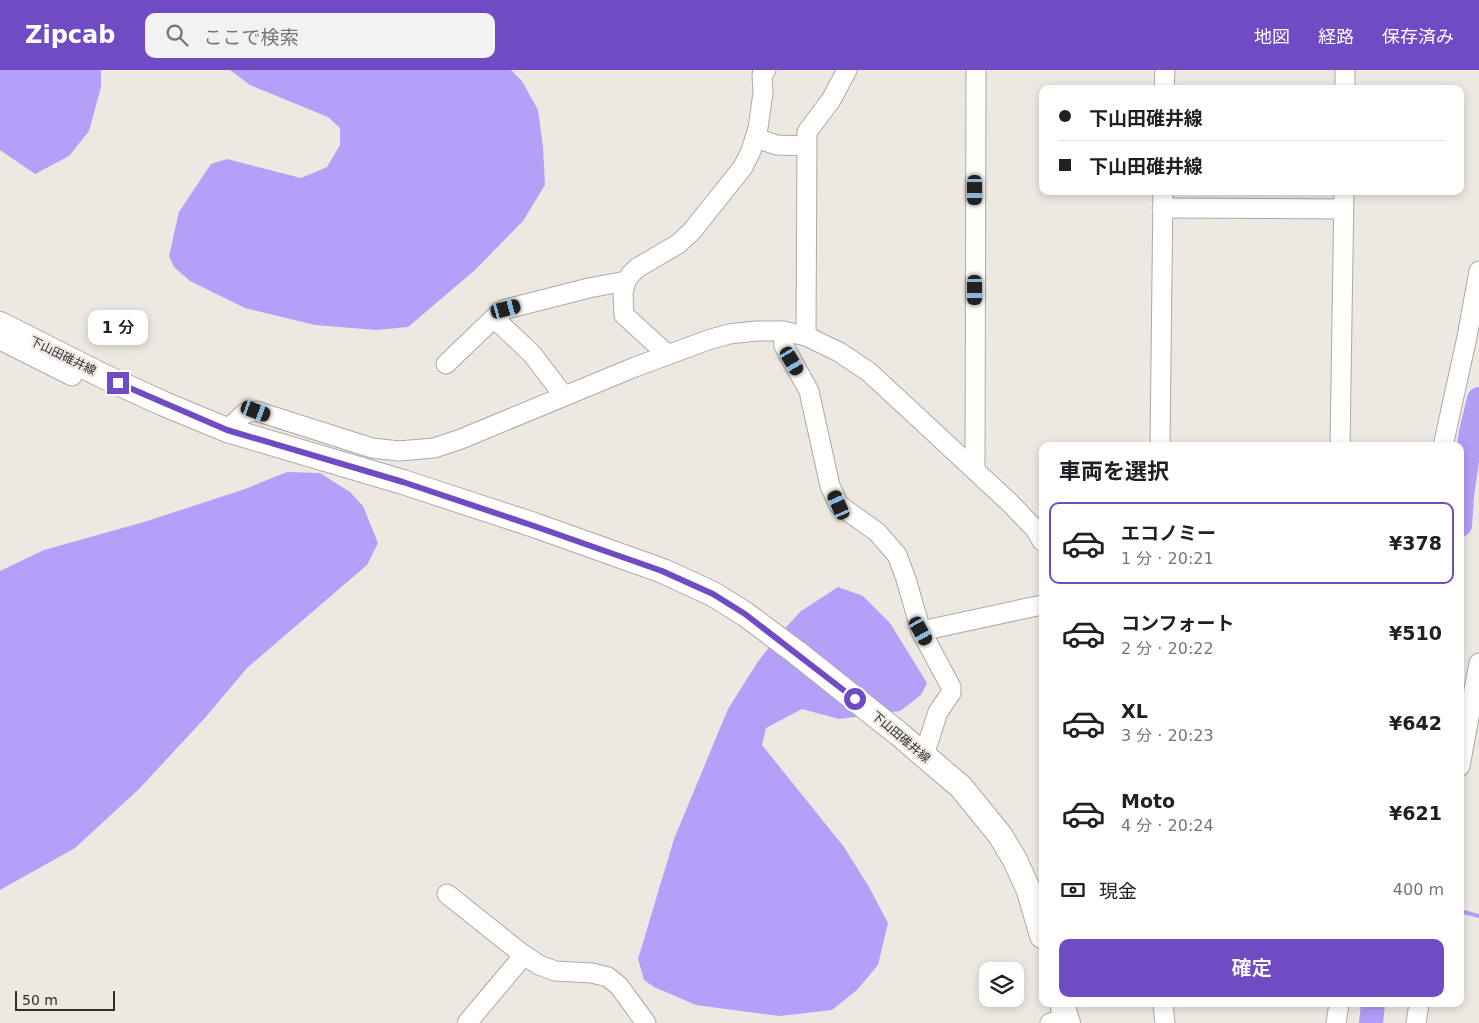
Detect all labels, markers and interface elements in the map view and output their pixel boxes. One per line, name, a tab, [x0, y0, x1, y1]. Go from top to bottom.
search box	[145, 13, 495, 58]
text: Zipcab	[25, 21, 115, 49]
icon: search	[163, 21, 191, 49]
text: ここで検索	[203, 26, 298, 48]
text: 地図	[1254, 26, 1290, 47]
text: 経路	[1318, 26, 1354, 47]
text: 保存済み	[1382, 26, 1454, 47]
text: 下山田碓井線	[1089, 107, 1203, 129]
text: 下山田碓井線	[1089, 155, 1203, 177]
car	[967, 175, 982, 205]
car	[967, 275, 982, 305]
car	[489, 298, 522, 320]
callout: 1 分	[88, 310, 148, 346]
text: 1 分	[102, 318, 134, 337]
street label: 下山田碓井線	[28, 334, 98, 378]
car	[778, 344, 805, 378]
route end	[107, 372, 129, 394]
car	[239, 399, 272, 423]
text: 車両を選択	[1059, 459, 1169, 484]
car	[826, 488, 851, 522]
icon: car	[1061, 521, 1106, 566]
text: エコノミー	[1121, 522, 1216, 544]
text: ¥378	[1389, 532, 1442, 554]
text: 1 分 · 20:21	[1121, 549, 1214, 568]
icon: car	[1061, 611, 1106, 656]
text: コンフォート	[1121, 612, 1234, 634]
car	[907, 614, 934, 648]
text: ¥510	[1389, 622, 1442, 644]
text: 2 分 · 20:22	[1121, 639, 1214, 658]
route start	[844, 688, 866, 710]
text: XL	[1121, 700, 1148, 722]
icon: car	[1061, 701, 1106, 746]
street label: 下山田碓井線	[869, 708, 933, 766]
text: ¥642	[1389, 712, 1442, 734]
text: 3 分 · 20:23	[1121, 726, 1214, 745]
text: Moto	[1121, 790, 1175, 812]
icon: car	[1061, 791, 1106, 836]
text: ¥621	[1389, 802, 1442, 824]
text: 4 分 · 20:24	[1121, 816, 1214, 835]
icon: cash	[1059, 876, 1087, 904]
text: 現金	[1099, 880, 1137, 902]
text: 400 m	[1393, 880, 1444, 899]
button: 確定	[1059, 939, 1444, 997]
map controls	[979, 962, 1024, 1007]
button: layers	[979, 962, 1024, 1007]
scale bar	[15, 988, 115, 1011]
text: 50 m	[22, 992, 58, 1008]

